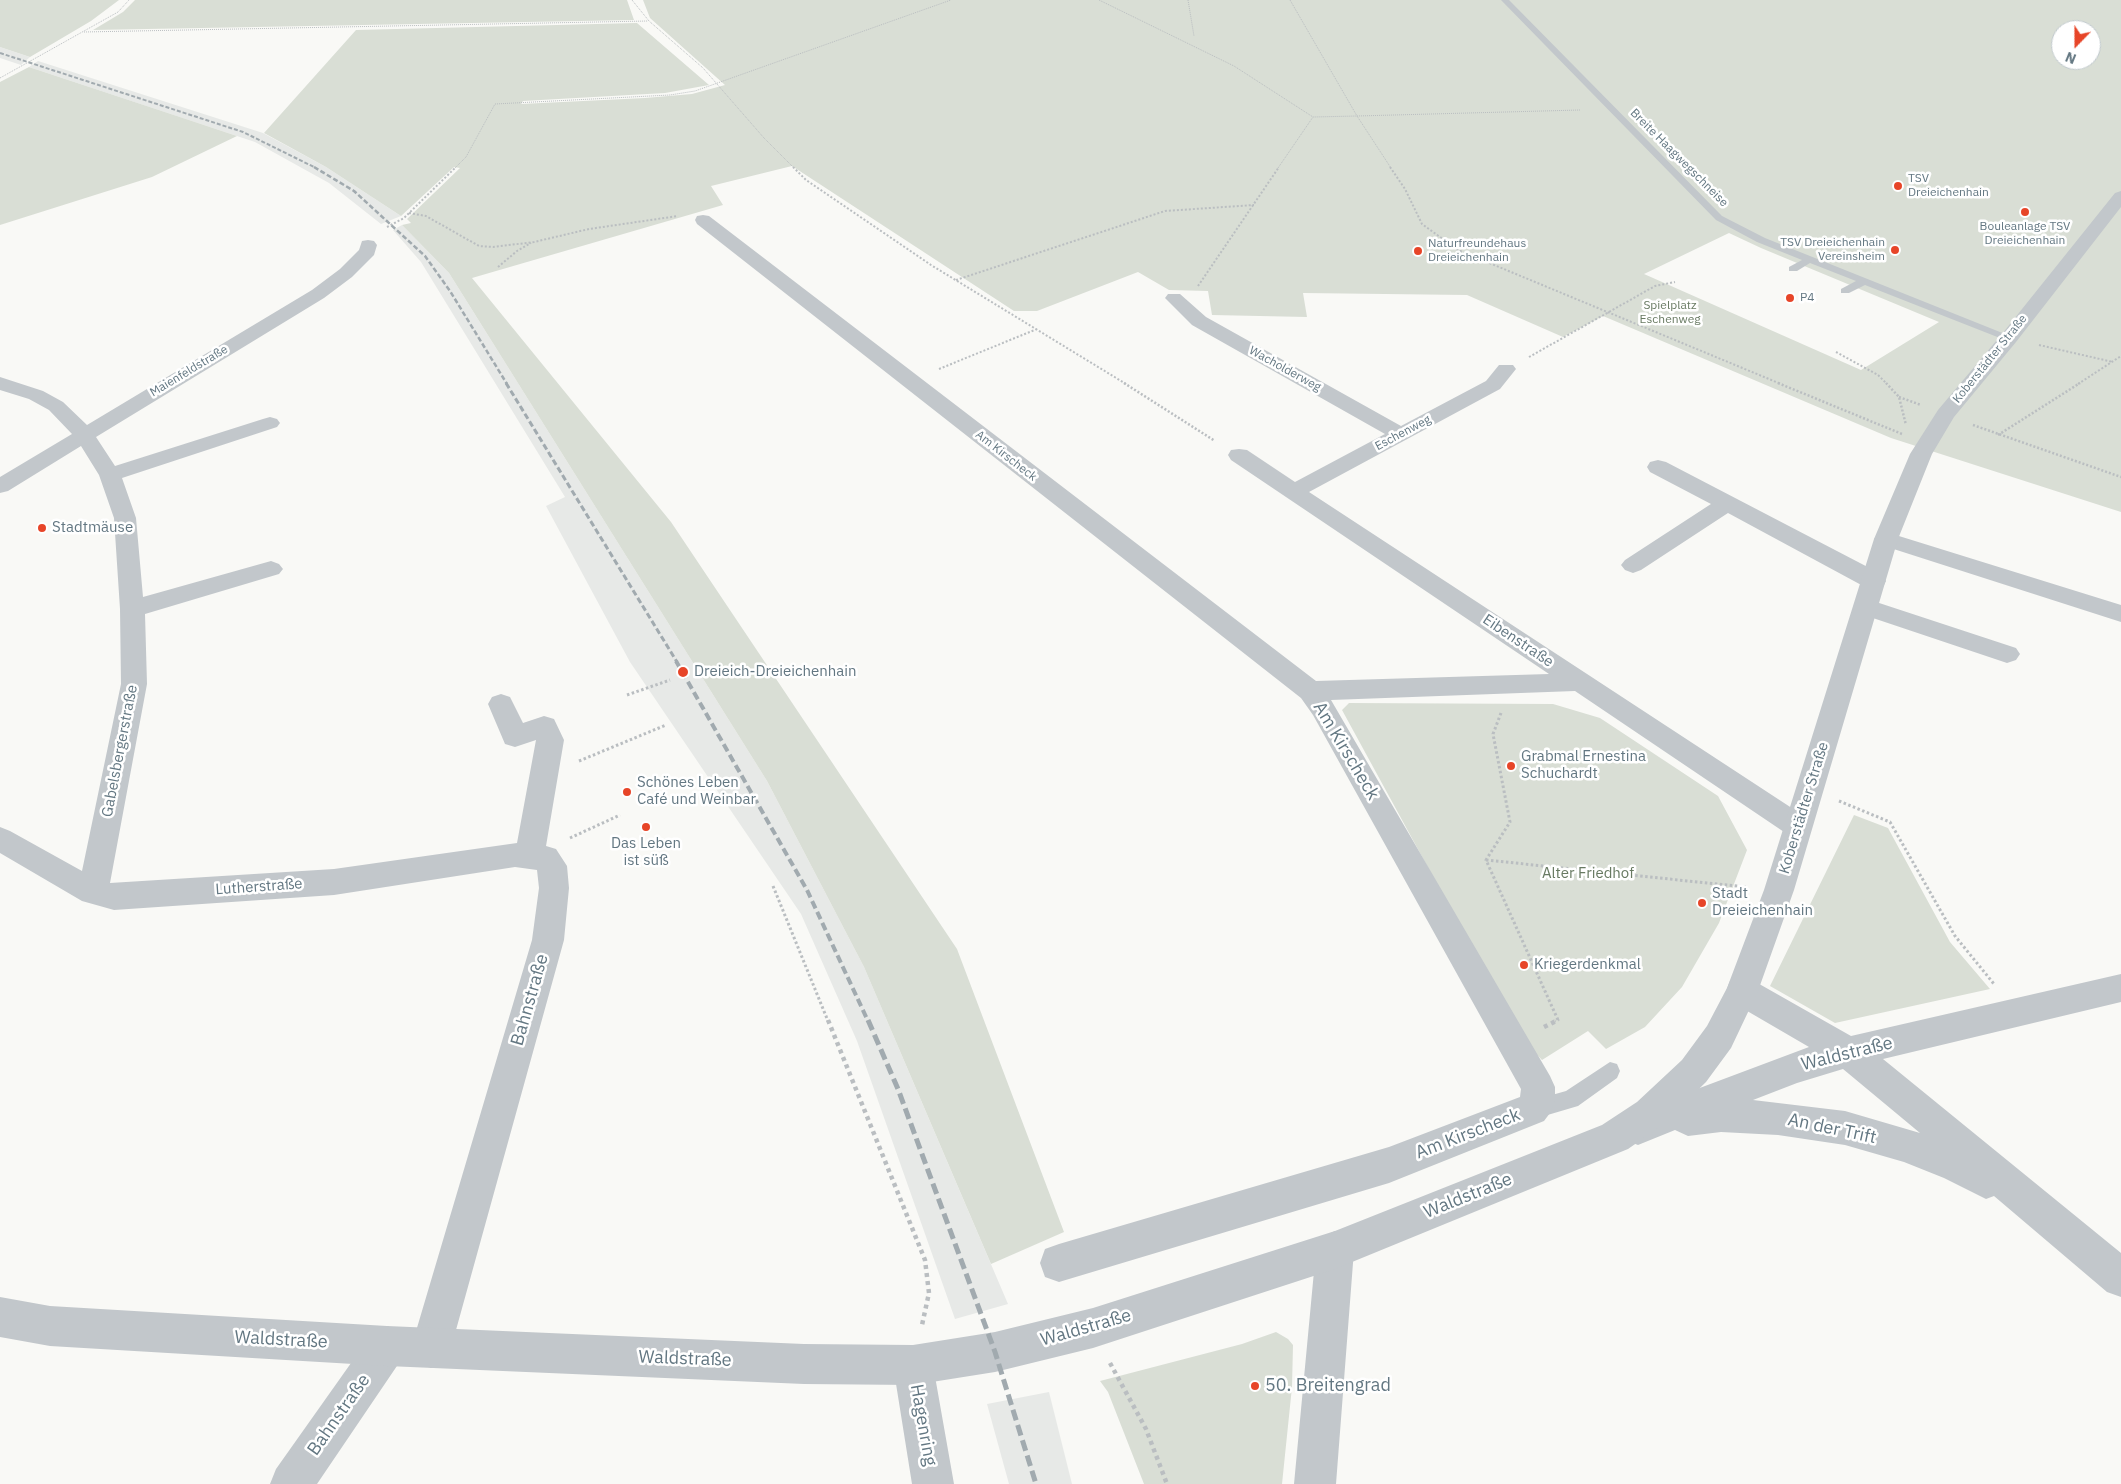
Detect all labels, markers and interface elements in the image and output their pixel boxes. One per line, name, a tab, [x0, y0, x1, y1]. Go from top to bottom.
north arrow	[2051, 20, 2101, 70]
text: N	[2063, 48, 2079, 68]
street label: Breite Haagwegschneise	[1627, 106, 1731, 210]
place label: TSV Dreieichenhain	[1908, 172, 1989, 200]
marker: TSV Dreieichenhain	[1892, 180, 1904, 192]
marker: Bouleanlage TSV Dreieichenhain	[2019, 206, 2031, 218]
place label: Bouleanlage TSV Dreieichenhain	[1980, 220, 2070, 248]
place label: TSV Dreieichenhain Vereinsheim	[1780, 236, 1885, 264]
place label: Naturfreundehaus Dreieichenhain	[1428, 237, 1526, 265]
marker: TSV Dreieichenhain Vereinsheim	[1889, 244, 1901, 256]
marker: Naturfreundehaus Dreieichenhain	[1412, 245, 1424, 257]
place label: P4	[1800, 291, 1814, 305]
marker: P4	[1784, 292, 1796, 304]
park label: Spielplatz Eschenweg	[1639, 299, 1701, 327]
street label: Koberstädter Straße	[1950, 312, 2030, 406]
street label: Maienfeldstraße	[147, 342, 231, 400]
street label: Wacholderweg	[1247, 343, 1323, 395]
street label: Eschenweg	[1373, 412, 1433, 454]
street label: Am Kirscheck	[973, 428, 1039, 484]
place label: Stadtmäuse	[52, 519, 133, 537]
marker: Stadtmäuse	[36, 522, 48, 534]
street label: Eibenstraße	[1479, 611, 1557, 671]
place label: Dreieich-Dreieichenhain	[694, 663, 857, 681]
marker: Dreieich-Dreieichenhain	[676, 665, 690, 679]
street label: Gabelsbergerstraße	[98, 683, 142, 819]
street label: Am Kirscheck	[1308, 698, 1384, 804]
street label: Koberstädter Straße	[1775, 740, 1833, 876]
place label: Grabmal Ernestina Schuchardt	[1521, 748, 1646, 783]
marker: Grabmal Ernestina Schuchardt	[1505, 760, 1517, 772]
place label: Schönes Leben Café und Weinbar	[637, 774, 756, 809]
marker: Schönes Leben Café und Weinbar	[621, 786, 633, 798]
marker: Das Leben ist süß	[640, 821, 652, 833]
place label: Das Leben ist süß	[611, 835, 681, 870]
park label: Alter Friedhof	[1542, 865, 1634, 883]
street label: Lutherstraße	[215, 875, 303, 899]
place label: Stadt Dreieichenhain	[1712, 885, 1813, 920]
marker: Stadt Dreieichenhain	[1696, 897, 1708, 909]
street label: Bahnstraße	[507, 952, 553, 1048]
place label: Kriegerdenkmal	[1534, 956, 1641, 974]
marker: Kriegerdenkmal	[1518, 959, 1530, 971]
street label: Waldstraße	[1799, 1032, 1895, 1076]
street label: Am Kirscheck	[1413, 1104, 1523, 1164]
street label: An der Trift	[1786, 1109, 1878, 1149]
street label: Waldstraße	[1421, 1169, 1515, 1223]
street label: Waldstraße	[1038, 1305, 1134, 1351]
street label: Waldstraße	[234, 1327, 328, 1353]
street label: Waldstraße	[638, 1347, 732, 1371]
street label: Bahnstraße	[303, 1370, 375, 1460]
place label: 50. Breitengrad	[1265, 1375, 1391, 1397]
marker: 50. Breitengrad	[1249, 1380, 1261, 1392]
street label: Hagenring	[905, 1382, 941, 1468]

